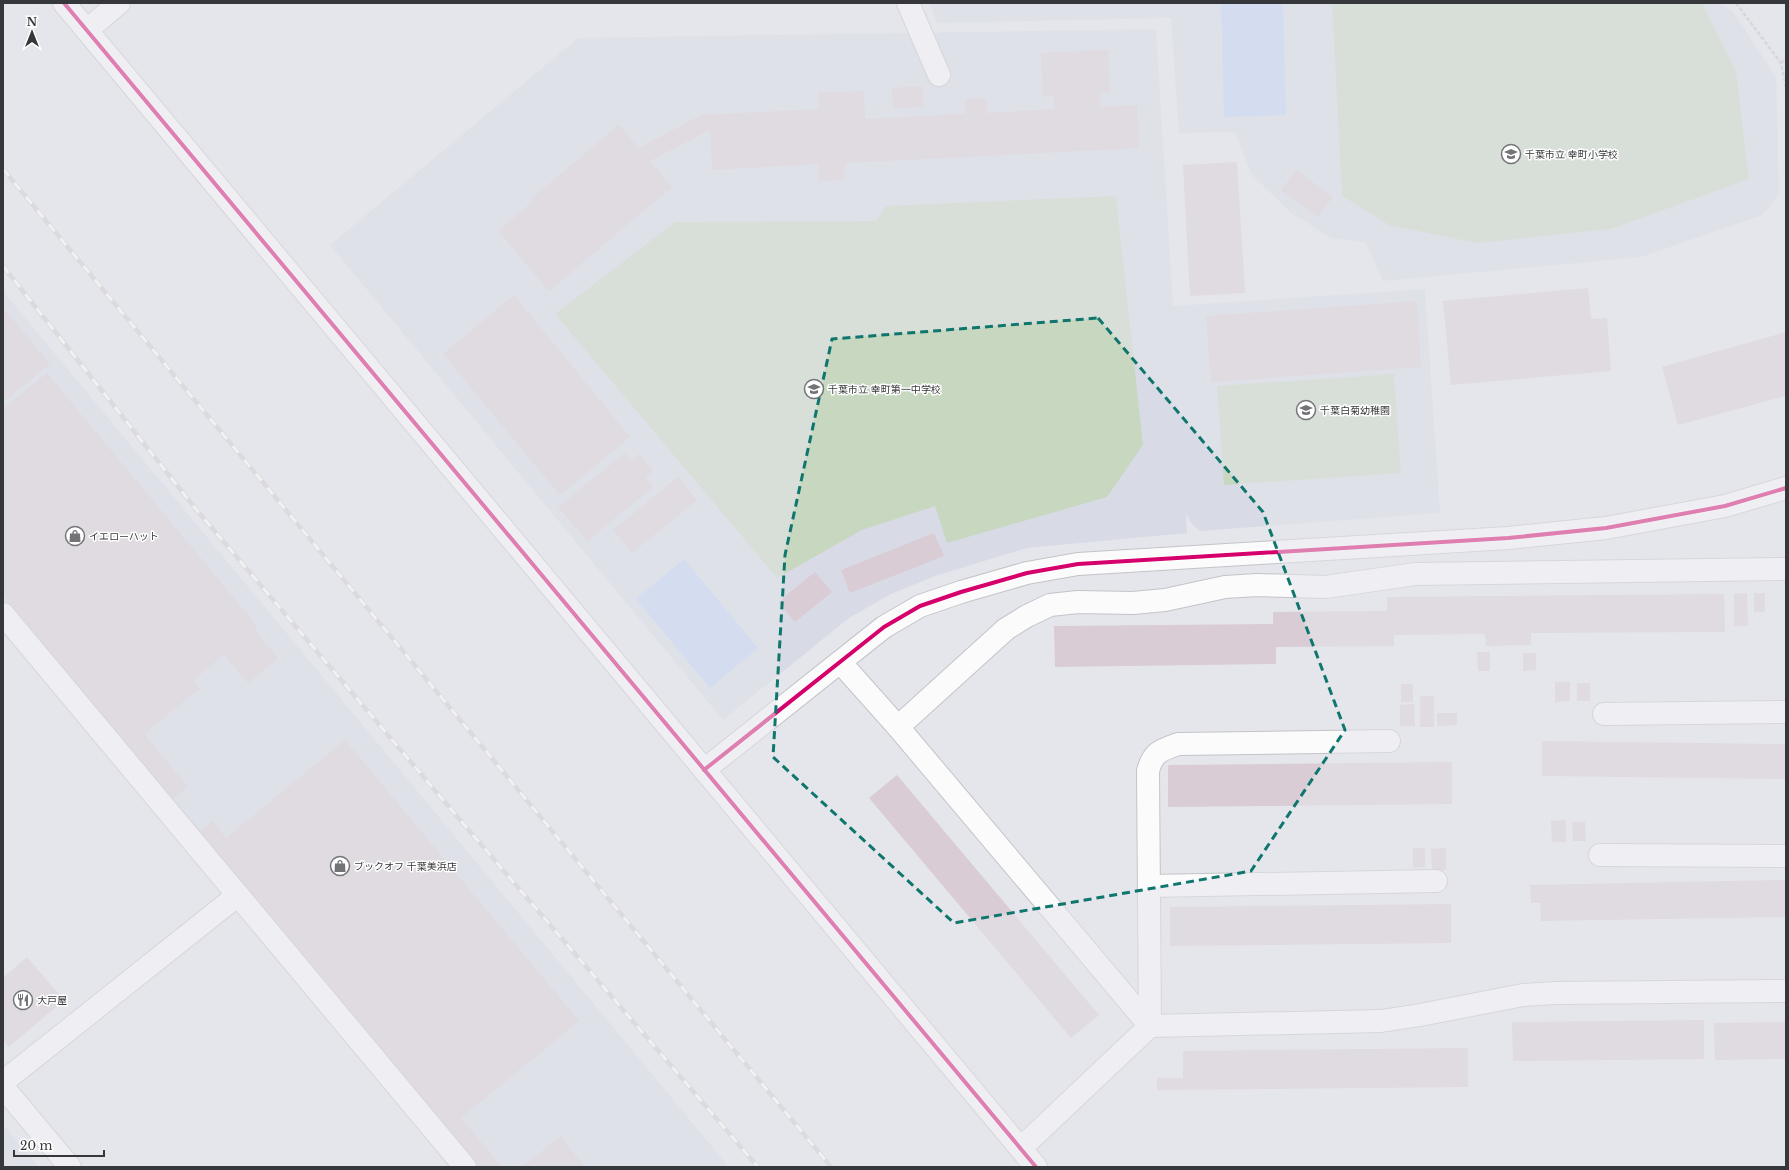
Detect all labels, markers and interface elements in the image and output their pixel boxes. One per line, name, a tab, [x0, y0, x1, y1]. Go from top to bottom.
north arrow	[12, 12, 52, 52]
text: N	[27, 15, 38, 29]
school or university icon: 千葉市立 幸町小学校	[1500, 143, 1522, 165]
place label: 千葉市立 幸町小学校	[1525, 148, 1618, 161]
school or university icon: 千葉市立 幸町第一中学校	[803, 378, 825, 400]
place label: 千葉市立 幸町第一中学校	[828, 383, 941, 396]
school or university icon: 千葉白菊幼稚園	[1295, 399, 1317, 421]
place label: 千葉白菊幼稚園	[1320, 404, 1390, 417]
shop icon: イエローハット	[64, 525, 86, 547]
place label: イエローハット	[89, 530, 159, 543]
shop icon: ブックオフ 千葉美浜店	[329, 855, 351, 877]
place label: ブックオフ 千葉美浜店	[354, 860, 457, 873]
restaurant icon: 大戸屋	[12, 989, 34, 1011]
place label: 大戸屋	[37, 994, 67, 1007]
scale bar	[14, 1132, 104, 1158]
text: 20 m	[20, 1138, 52, 1153]

